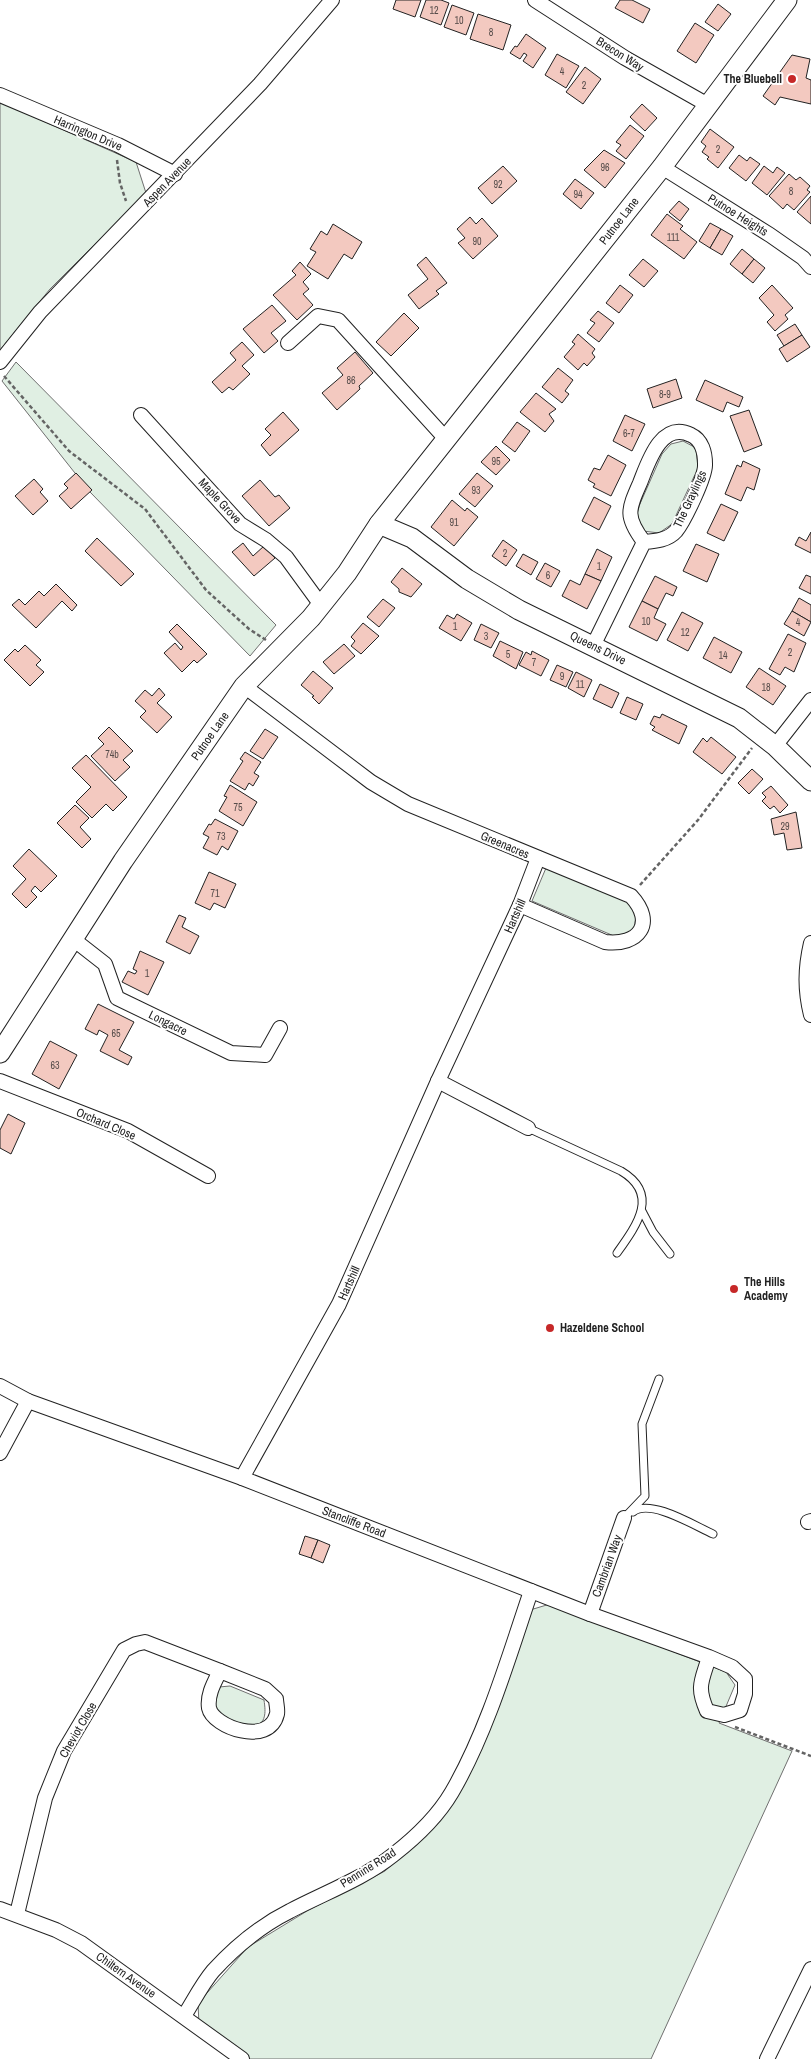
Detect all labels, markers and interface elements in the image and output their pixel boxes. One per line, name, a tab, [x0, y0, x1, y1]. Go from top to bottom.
house number: 12	[429, 4, 439, 17]
house number: 10	[454, 14, 464, 27]
house number: 8	[489, 26, 494, 39]
street label: Brecon Way	[593, 33, 647, 75]
house number: 4	[560, 65, 565, 78]
place label: The Bluebell	[723, 71, 782, 87]
marker: The Bluebell	[786, 73, 798, 85]
house number: 2	[582, 79, 587, 92]
street label: Harrington Drive	[51, 111, 125, 155]
house number: 2	[716, 143, 721, 156]
street label: Aspen Avenue	[139, 154, 195, 211]
house number: 96	[600, 161, 610, 174]
house number: 92	[493, 178, 503, 191]
house number: 8	[789, 185, 794, 198]
house number: 94	[573, 188, 583, 201]
street label: Putnoe Heights	[705, 190, 771, 240]
street label: Putnoe Lane	[596, 194, 642, 248]
house number: 111	[667, 231, 680, 244]
house number: 90	[472, 235, 482, 248]
house number: 86	[346, 374, 356, 387]
house number: 8-9	[659, 388, 671, 401]
house number: 6-7	[623, 427, 635, 440]
house number: 95	[491, 455, 501, 468]
street label: The Graylings	[670, 468, 710, 530]
street label: Maple Grove	[195, 475, 245, 527]
house number: 93	[471, 484, 481, 497]
house number: 91	[449, 516, 459, 529]
house number: 2	[503, 547, 508, 560]
house number: 1	[597, 560, 602, 573]
house number: 6	[546, 569, 551, 582]
house number: 10	[641, 615, 651, 628]
house number: 4	[796, 616, 801, 629]
house number: 1	[453, 620, 458, 633]
house number: 12	[680, 626, 690, 639]
street label: Queens Drive	[567, 628, 629, 668]
house number: 3	[484, 630, 489, 643]
house number: 2	[788, 646, 793, 659]
house number: 5	[506, 648, 511, 661]
house number: 14	[718, 649, 728, 662]
house number: 7	[532, 656, 537, 669]
house number: 9	[560, 670, 565, 683]
house number: 11	[576, 678, 585, 691]
house number: 18	[761, 681, 771, 694]
street label: Putnoe Lane	[187, 709, 233, 763]
house number: 74b	[105, 748, 119, 761]
house number: 75	[233, 801, 243, 814]
house number: 29	[780, 820, 790, 833]
street label: Greenacres	[478, 828, 532, 862]
house number: 73	[216, 830, 226, 843]
house number: 71	[210, 887, 220, 900]
street label: Hartshill	[500, 896, 530, 936]
house number: 1	[145, 967, 150, 980]
street label: Longacre	[146, 1007, 190, 1039]
house number: 65	[111, 1027, 121, 1040]
house number: 63	[50, 1059, 60, 1072]
street label: Orchard Close	[74, 1104, 138, 1144]
street label: Hartshill	[334, 1263, 364, 1303]
place label: The Hills Academy	[744, 1274, 788, 1304]
marker: The Hills Academy	[728, 1283, 740, 1295]
place label: Hazeldene School	[560, 1320, 644, 1336]
marker: Hazeldene School	[544, 1322, 556, 1334]
street label: Stancliffe Road	[320, 1503, 388, 1541]
street label: Cambrian Way	[588, 1533, 626, 1599]
street label: Cheviot Close	[56, 1699, 100, 1761]
street label: Pennine Road	[337, 1845, 399, 1891]
street label: Chiltern Avenue	[93, 1948, 159, 2002]

